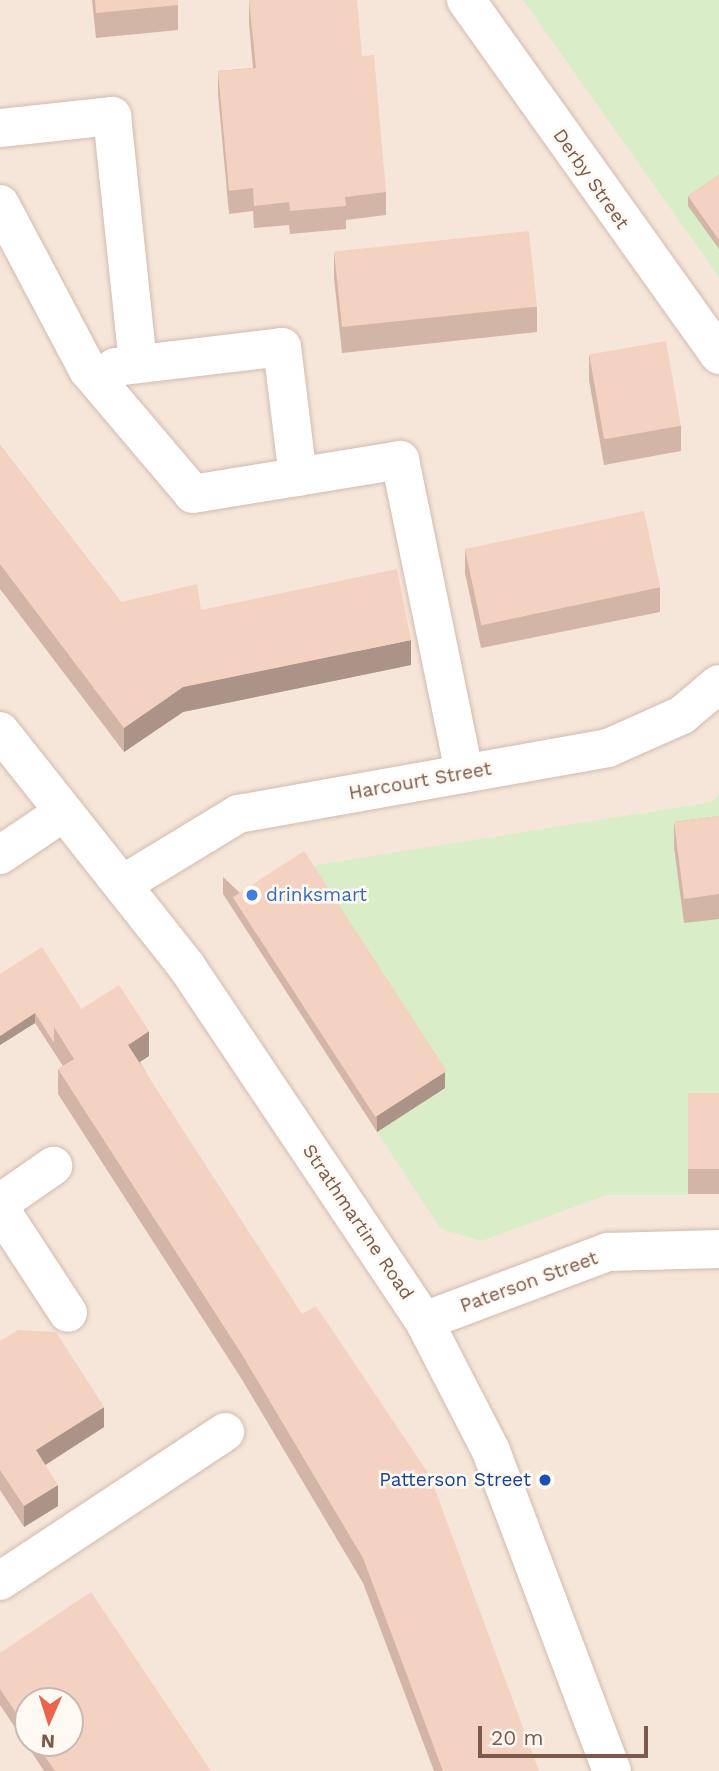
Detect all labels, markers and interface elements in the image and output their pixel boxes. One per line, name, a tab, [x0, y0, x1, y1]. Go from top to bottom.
street label: Derby Street	[548, 124, 634, 234]
street label: Harcourt Street	[347, 757, 493, 805]
place label: drinksmart	[266, 884, 367, 906]
marker: drinksmart	[244, 887, 260, 903]
street label: Strathmartine Road	[298, 1140, 418, 1304]
street label: Paterson Street	[457, 1246, 601, 1318]
place label: Patterson Street	[379, 1469, 531, 1491]
marker: Patterson Street	[537, 1472, 553, 1488]
north arrow	[14, 1687, 84, 1757]
scale bar	[481, 1712, 651, 1756]
text: 20 m	[491, 1725, 543, 1750]
text: N	[40, 1730, 56, 1753]

